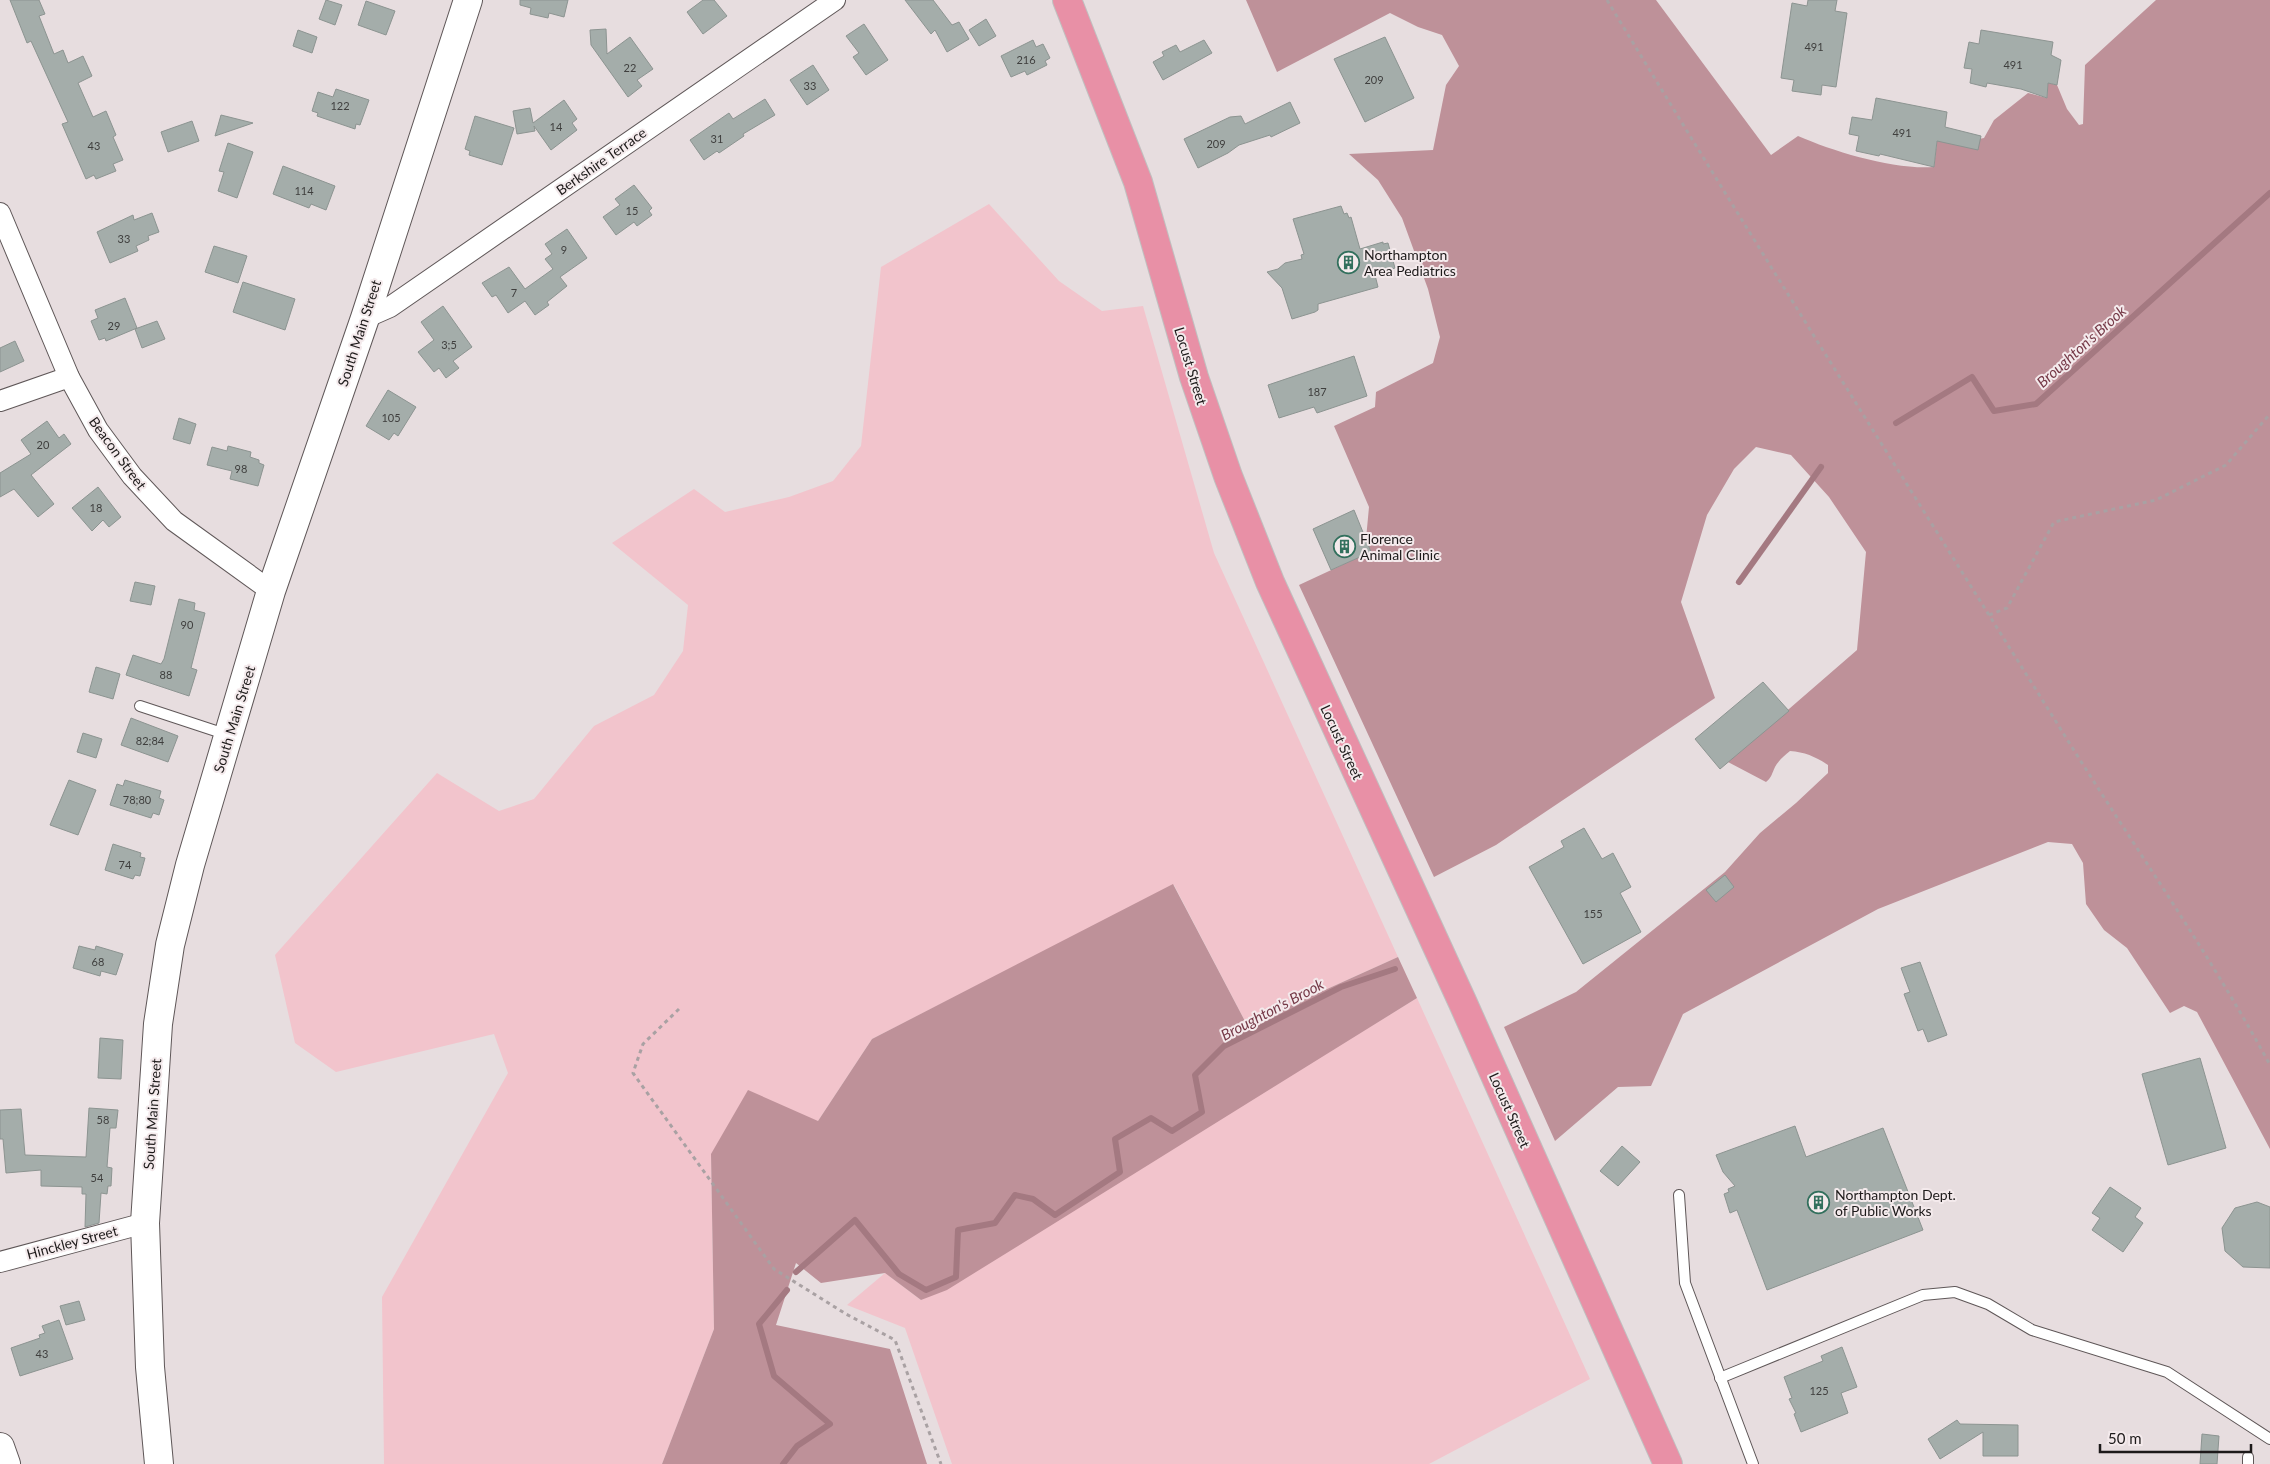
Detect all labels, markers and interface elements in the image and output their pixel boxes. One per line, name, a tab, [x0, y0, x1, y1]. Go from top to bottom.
house number: 491	[1804, 40, 1824, 53]
house number: 216	[1016, 53, 1036, 66]
house number: 491	[2003, 58, 2023, 71]
house number: 22	[624, 61, 636, 74]
house number: 209	[1364, 73, 1384, 86]
house number: 33	[804, 79, 816, 92]
house number: 122	[330, 99, 350, 112]
house number: 14	[550, 120, 563, 133]
street label: Berkshire Terrace	[553, 124, 649, 198]
house number: 491	[1892, 126, 1912, 139]
house number: 31	[711, 132, 723, 145]
house number: 209	[1206, 137, 1226, 150]
house number: 43	[88, 139, 100, 152]
house number: 114	[294, 184, 314, 197]
house number: 15	[626, 204, 638, 217]
house number: 33	[118, 232, 130, 245]
house number: 9	[561, 243, 567, 256]
place label: Northampton Area Pediatrics	[1364, 246, 1456, 279]
building icon: Northampton Area Pediatrics	[1336, 250, 1360, 274]
street label: South Main Street	[334, 278, 384, 388]
house number: 7	[511, 286, 517, 299]
water label: Broughton's Brook	[2033, 301, 2130, 391]
house number: 29	[108, 319, 120, 332]
street label: Locust Street	[1171, 325, 1211, 407]
house number: 3;5	[441, 338, 457, 351]
house number: 187	[1307, 385, 1327, 398]
house number: 105	[381, 411, 401, 424]
street label: Beacon Street	[86, 413, 150, 493]
house number: 20	[37, 438, 50, 451]
house number: 98	[235, 462, 247, 475]
house number: 18	[90, 501, 102, 514]
place label: Florence Animal Clinic	[1360, 530, 1440, 563]
building icon: Florence Animal Clinic	[1332, 534, 1356, 558]
house number: 90	[181, 618, 194, 631]
street label: South Main Street	[210, 663, 258, 775]
house number: 88	[160, 668, 172, 681]
street label: Locust Street	[1317, 702, 1367, 782]
house number: 82;84	[136, 734, 165, 747]
house number: 78;80	[123, 793, 152, 806]
house number: 74	[119, 858, 132, 871]
house number: 155	[1583, 907, 1603, 920]
house number: 68	[92, 955, 104, 968]
water label: Broughton's Brook	[1218, 974, 1327, 1044]
street label: South Main Street	[140, 1058, 164, 1170]
street label: Locust Street	[1486, 1070, 1534, 1150]
house number: 58	[97, 1113, 109, 1126]
house number: 54	[91, 1171, 104, 1184]
place label: Northampton Dept. of Public Works	[1835, 1186, 1956, 1219]
building icon: Northampton Dept. of Public Works	[1807, 1190, 1831, 1214]
street label: Hinckley Street	[25, 1222, 119, 1262]
house number: 43	[36, 1347, 48, 1360]
house number: 125	[1809, 1384, 1829, 1397]
scale bar	[2100, 1422, 2251, 1454]
text: 50 m	[2108, 1429, 2142, 1447]

